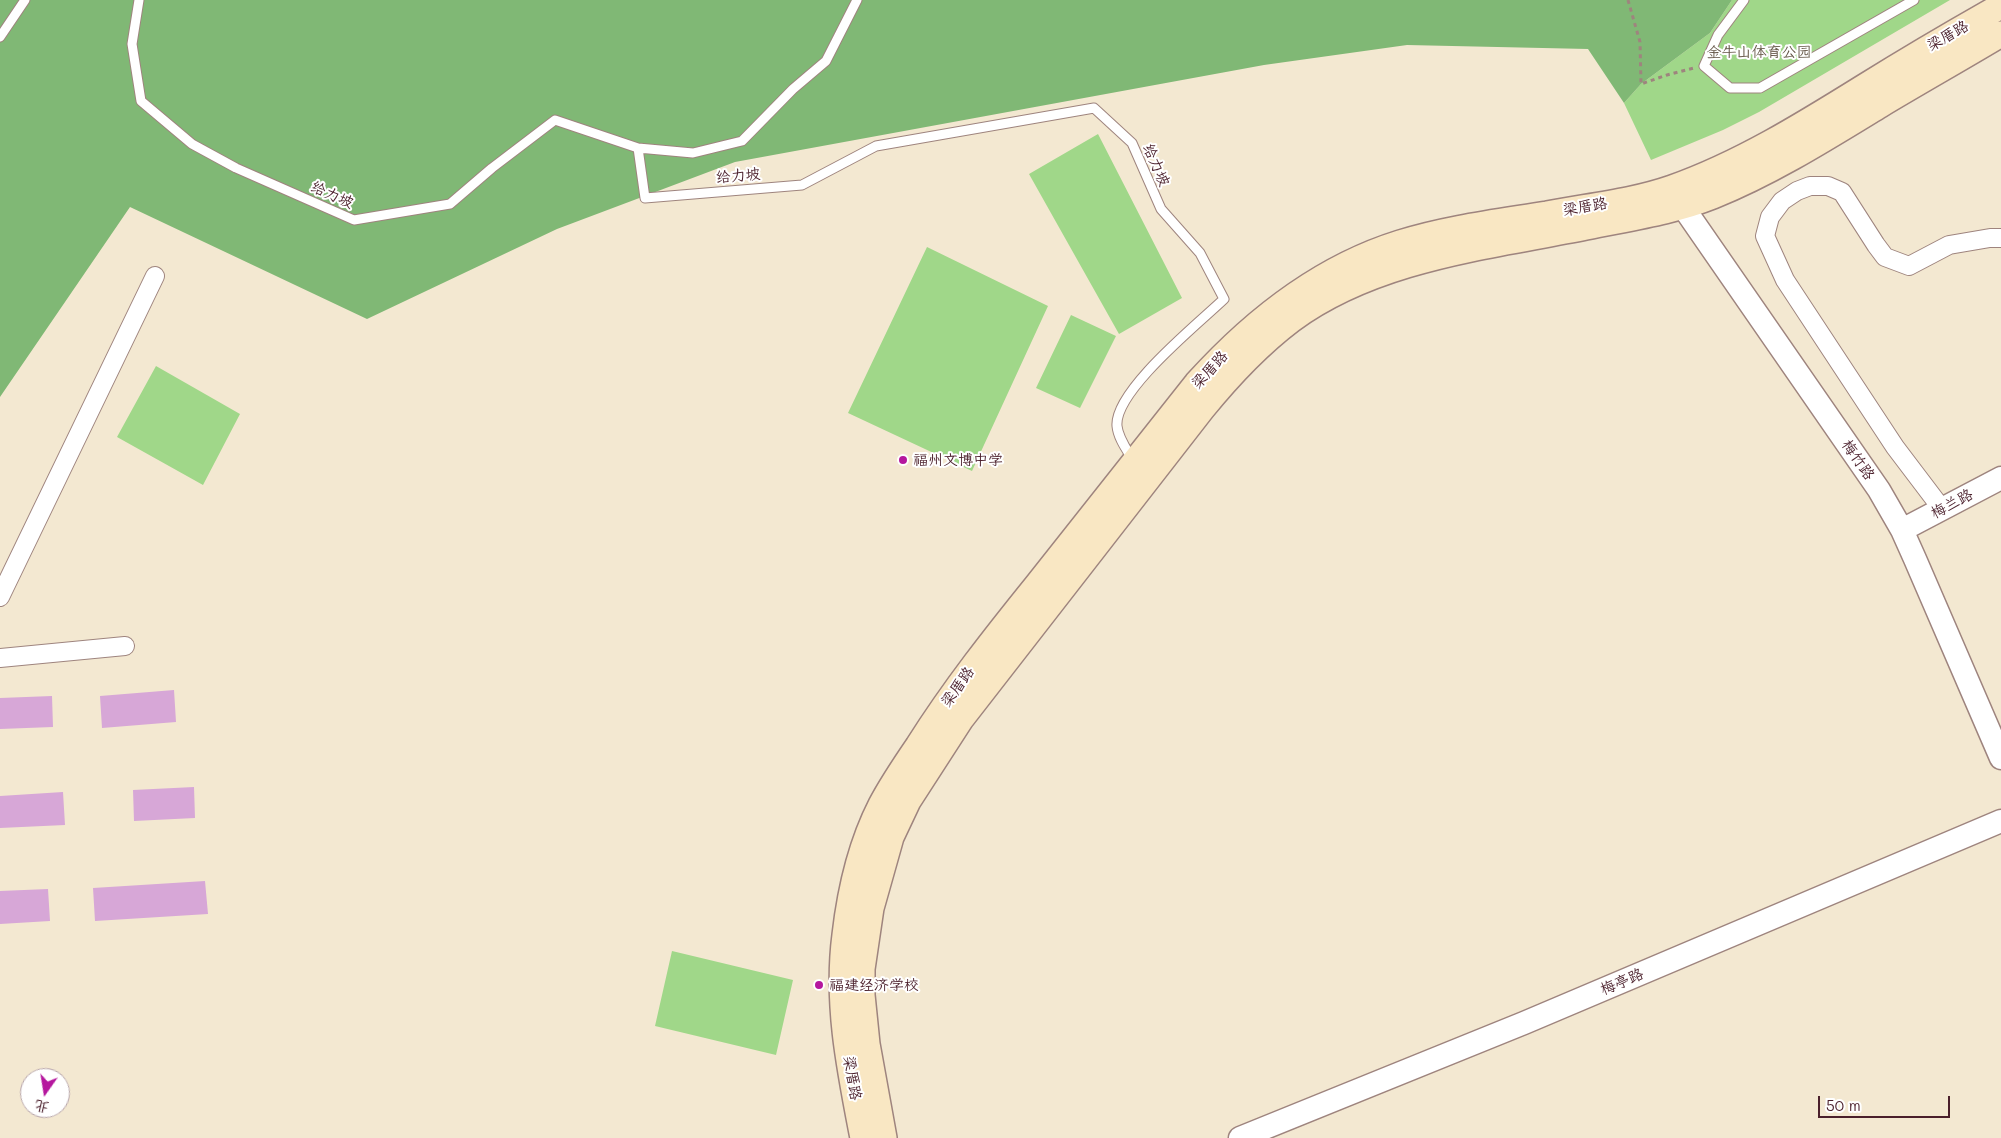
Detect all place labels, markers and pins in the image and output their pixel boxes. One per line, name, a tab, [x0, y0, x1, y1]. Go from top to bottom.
place label: 福州文博中学	[913, 451, 1003, 469]
marker: 福州文博中学	[897, 454, 909, 466]
place label: 福建经济学校	[829, 976, 919, 994]
marker: 福建经济学校	[813, 979, 825, 991]

